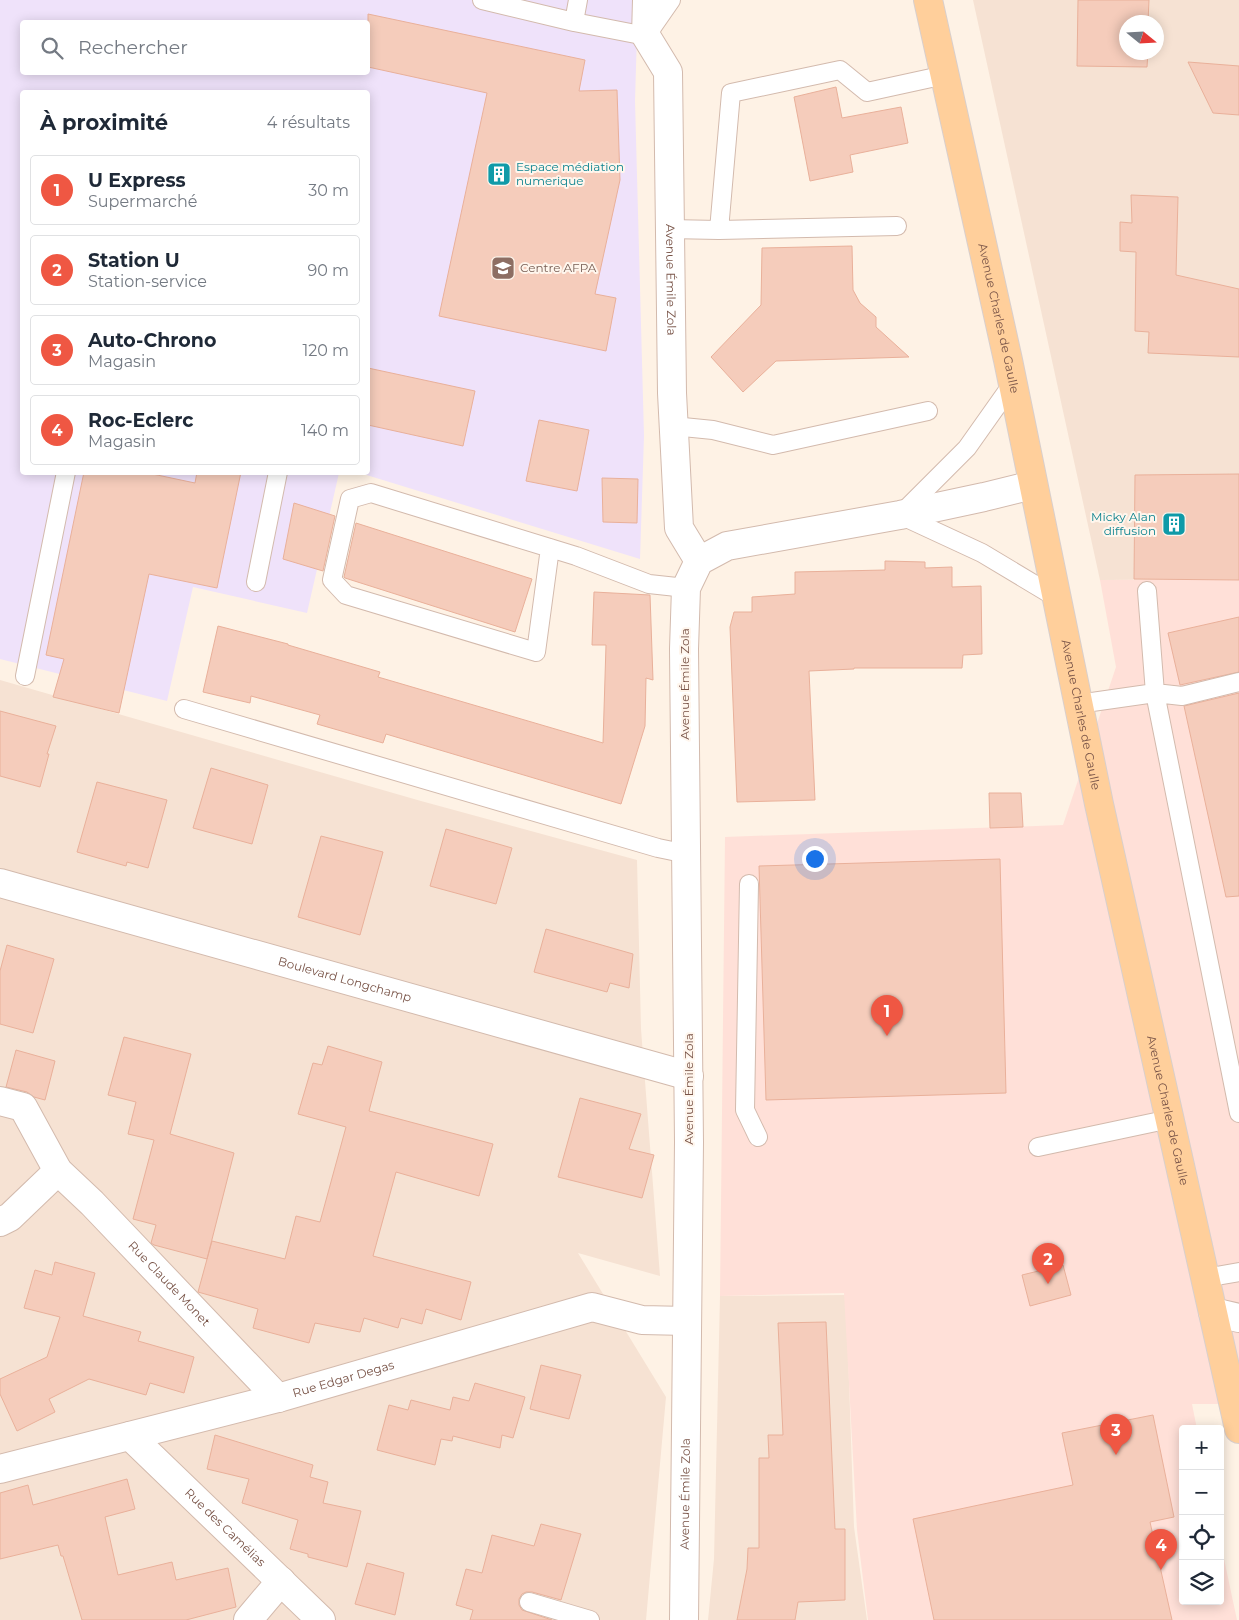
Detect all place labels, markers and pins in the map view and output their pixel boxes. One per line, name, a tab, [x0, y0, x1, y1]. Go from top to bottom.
place label: Espace médiation numerique	[516, 159, 624, 188]
building icon: Espace médiation numerique	[486, 161, 512, 187]
school or university icon: Centre AFPA	[490, 255, 516, 281]
place label: Centre AFPA	[520, 260, 597, 275]
place label: Micky Alan diffusion	[1091, 509, 1156, 538]
building icon: Micky Alan diffusion	[1161, 511, 1187, 537]
pin: 1	[871, 995, 903, 1036]
pin: 2	[1032, 1243, 1064, 1284]
pin: 3	[1100, 1414, 1132, 1455]
pin: 4	[1145, 1529, 1177, 1570]

